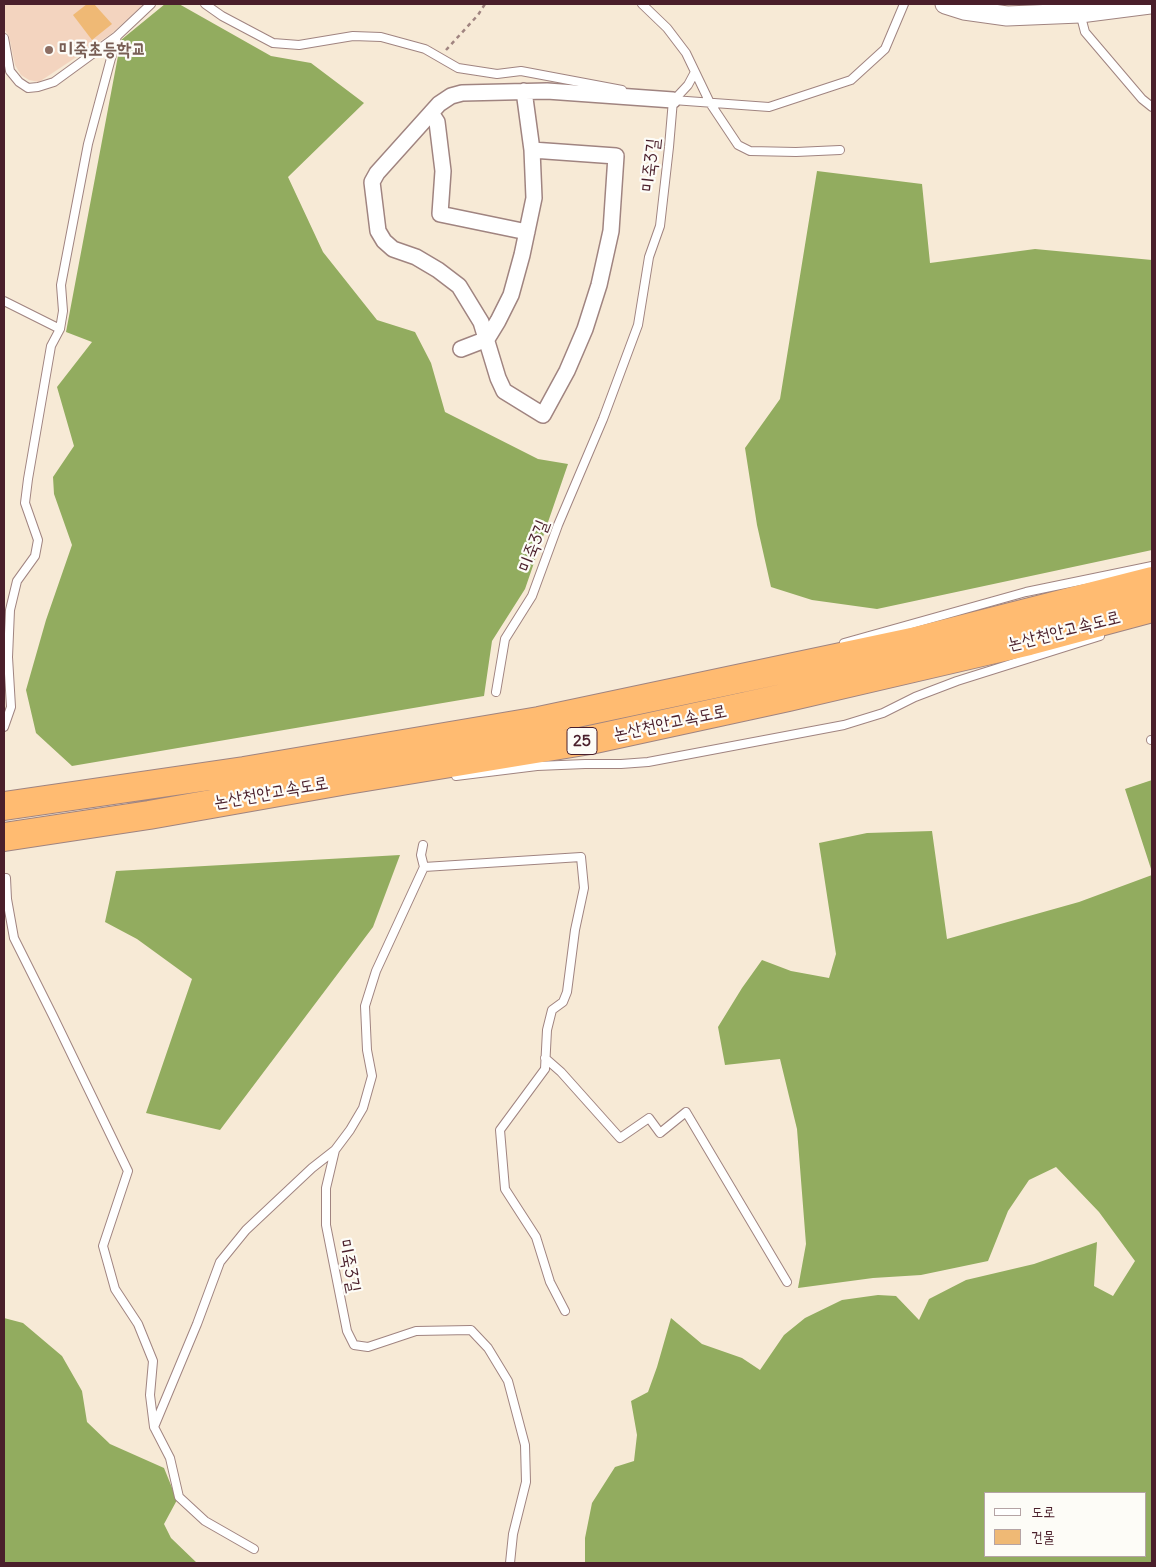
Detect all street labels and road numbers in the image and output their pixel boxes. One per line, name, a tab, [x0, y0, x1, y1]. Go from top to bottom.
street label: 미죽3길	[637, 137, 665, 193]
street label: 미죽3길	[514, 517, 554, 575]
street label: 논산천안고속도로	[1005, 607, 1123, 655]
street label: 논산천안고속도로	[611, 700, 729, 746]
road number: 25	[567, 728, 597, 754]
street label: 논산천안고속도로	[212, 772, 330, 814]
street label: 미죽3길	[333, 1238, 365, 1294]

